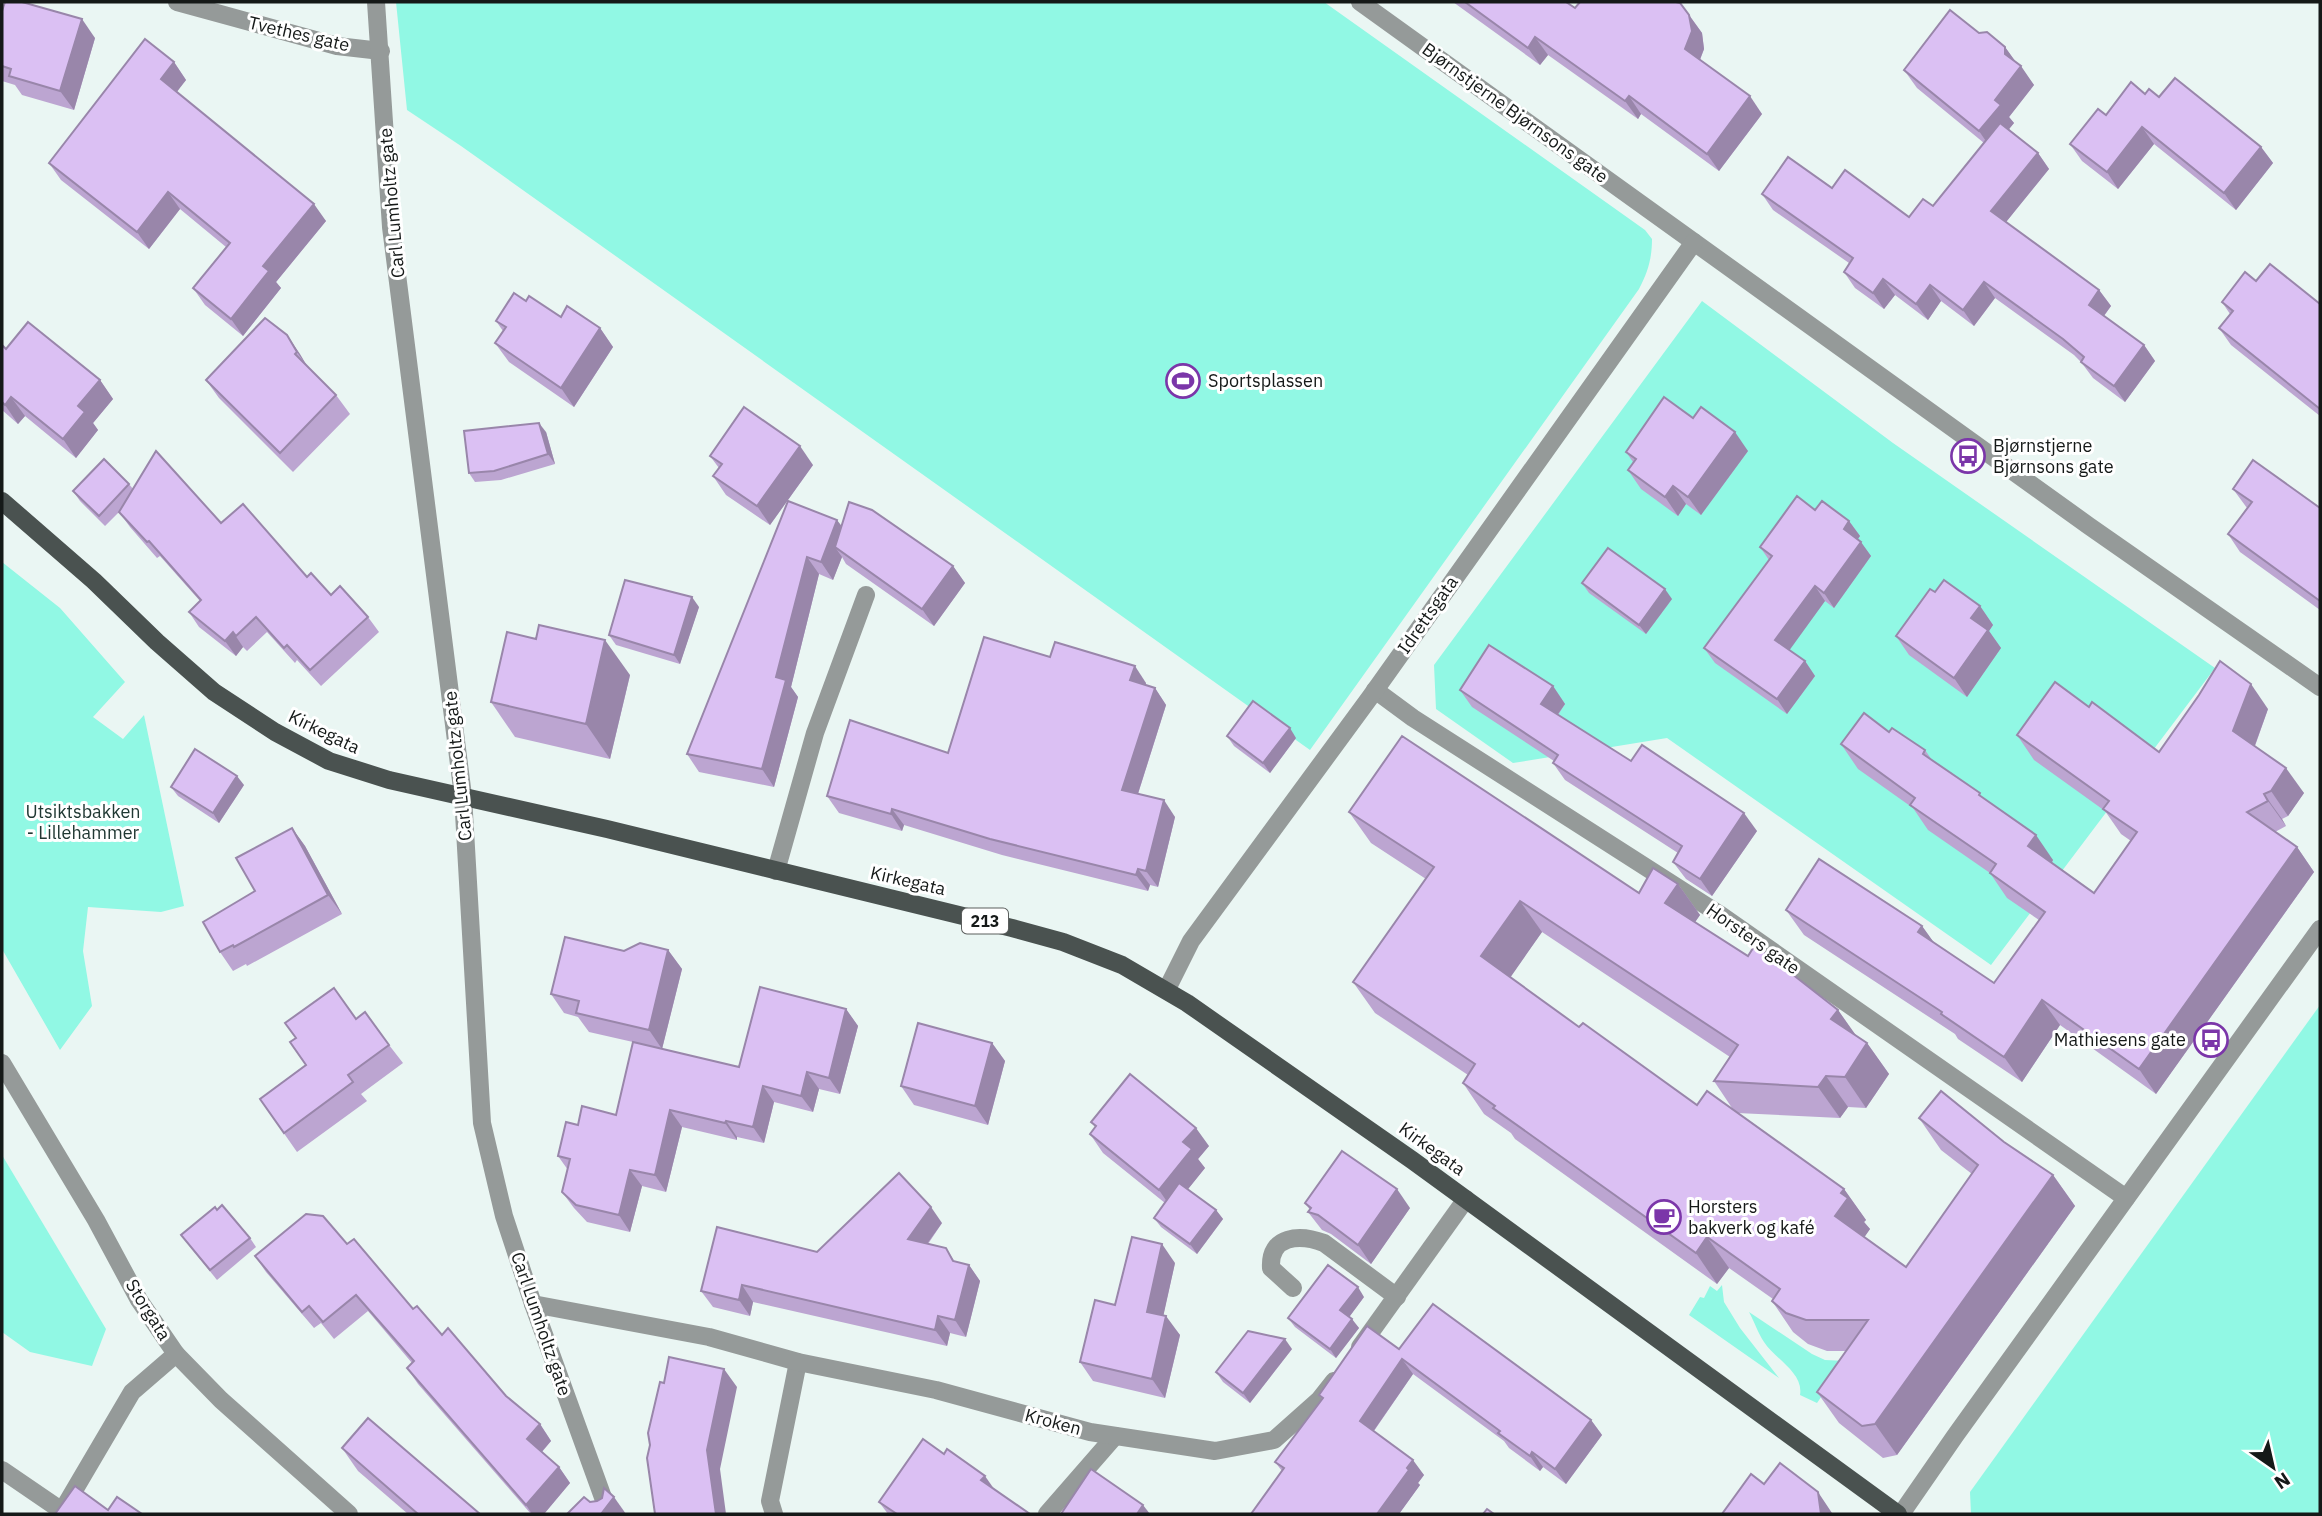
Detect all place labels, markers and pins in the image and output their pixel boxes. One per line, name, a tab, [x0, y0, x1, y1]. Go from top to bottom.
sports icon: Sportsplassen	[1164, 362, 1202, 400]
place label: Sportsplassen	[1208, 369, 1323, 392]
place label: Bjørnstjerne Bjørnsons gate	[1993, 434, 2114, 478]
bus stop icon: Bjørnstjerne Bjørnsons gate	[1949, 437, 1987, 475]
bus stop icon: Mathiesens gate	[2192, 1021, 2230, 1059]
place label: Mathiesens gate	[2054, 1028, 2186, 1051]
place label: Horsters bakverk og kafé	[1688, 1195, 1815, 1239]
cafe icon: Horsters bakverk og kafé	[1645, 1198, 1683, 1236]

